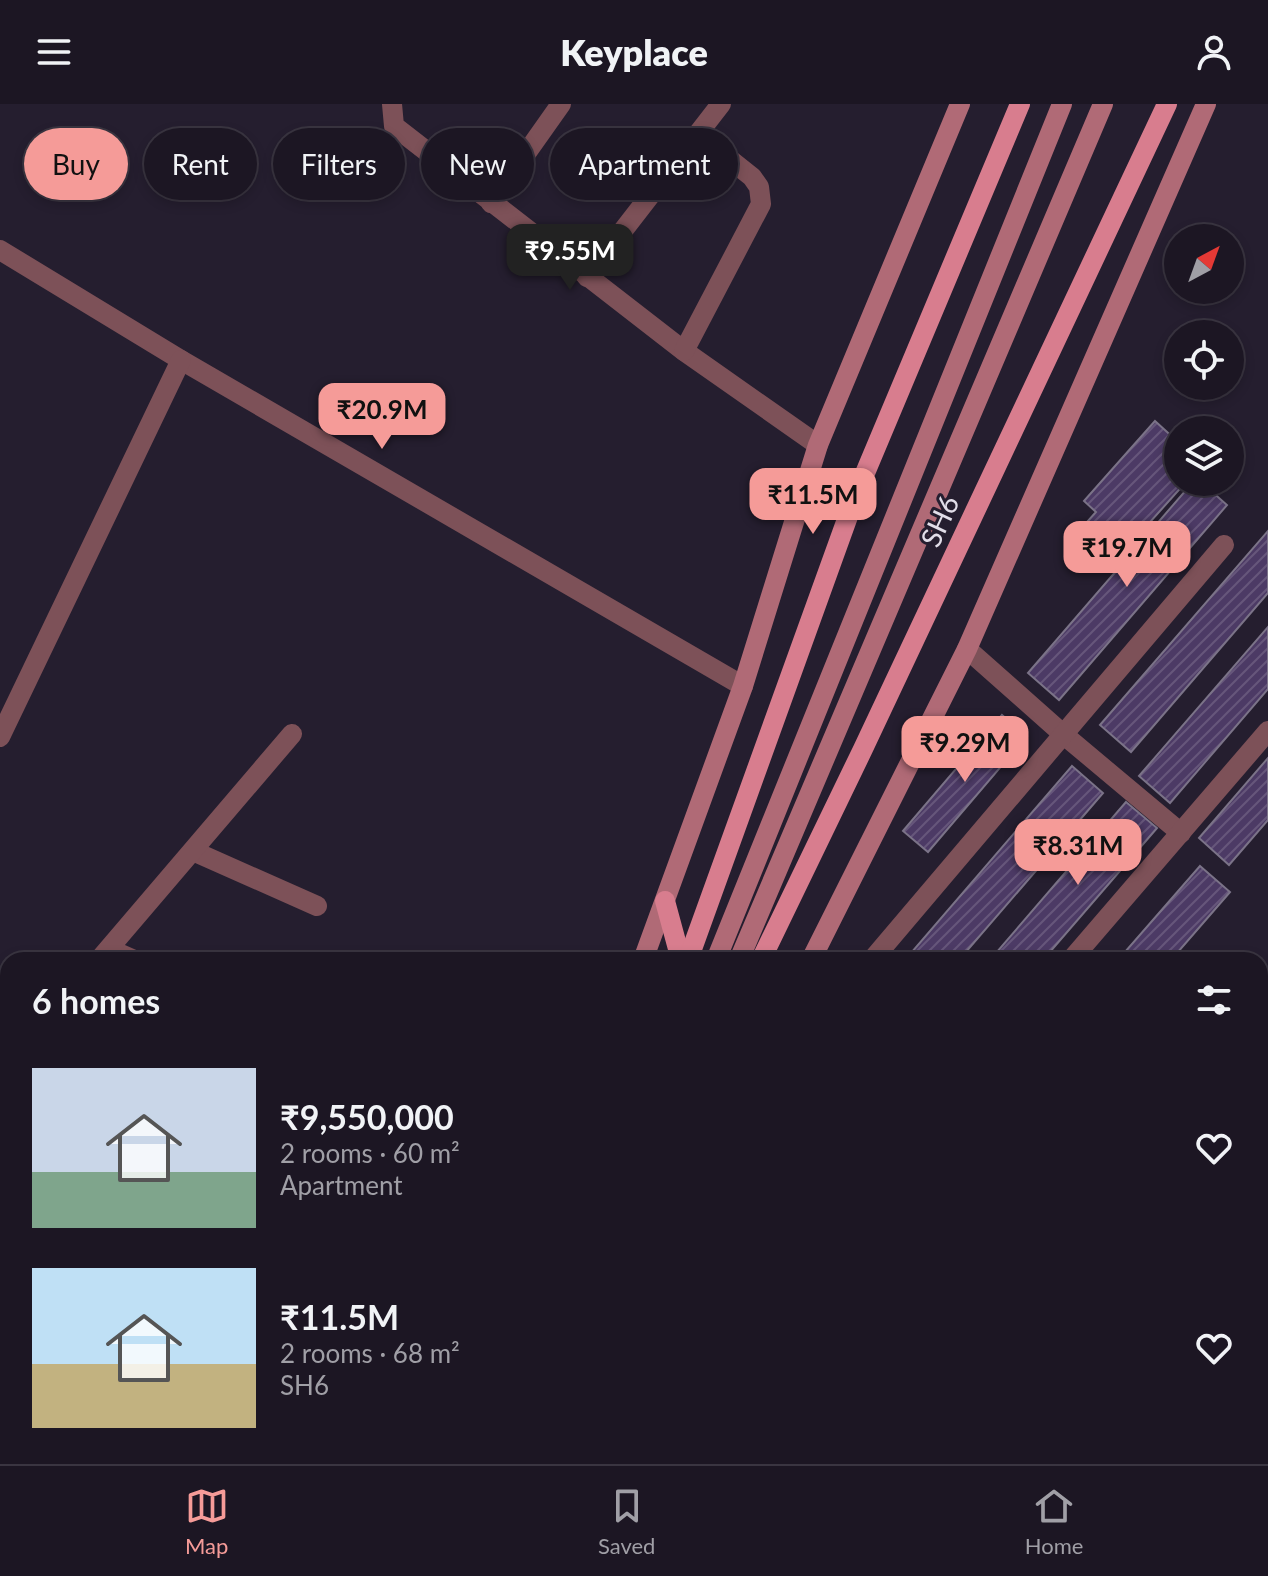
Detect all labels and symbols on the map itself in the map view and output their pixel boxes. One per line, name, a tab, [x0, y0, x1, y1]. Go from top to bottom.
pin: ₹9.55M	[505, 224, 635, 292]
north arrow	[1164, 224, 1244, 304]
pin: ₹20.9M	[317, 383, 447, 451]
pin: ₹11.5M	[748, 468, 878, 536]
street label: SH6	[913, 489, 966, 552]
pin: ₹19.7M	[1062, 521, 1192, 589]
pin: ₹9.29M	[900, 716, 1030, 784]
pin: ₹8.31M	[1013, 819, 1143, 887]

